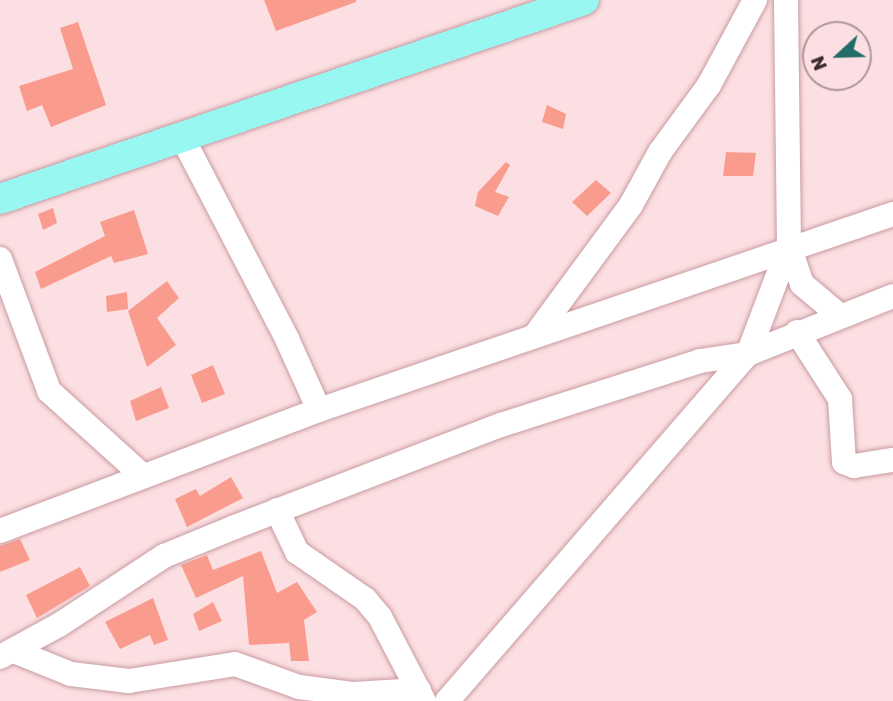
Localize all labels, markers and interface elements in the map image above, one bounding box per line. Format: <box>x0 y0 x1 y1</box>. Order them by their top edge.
north arrow <box>802 21 872 91</box>
text: N <box>806 53 832 74</box>

